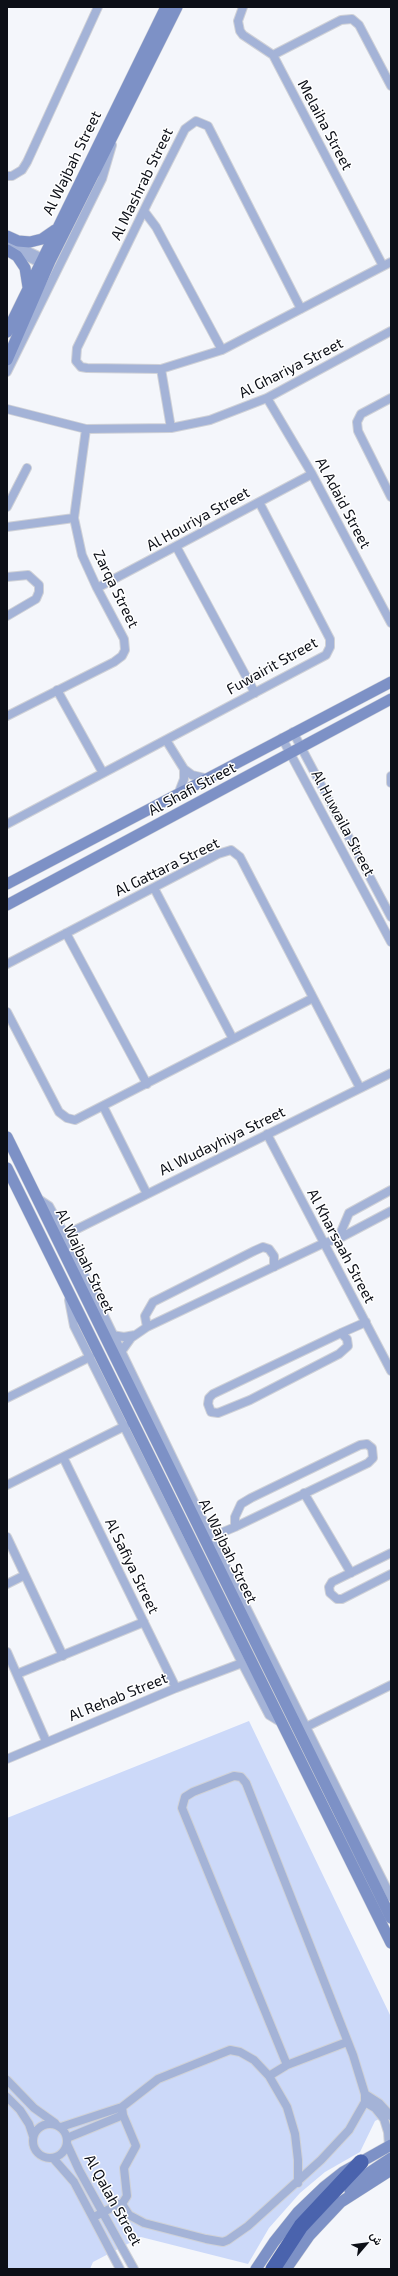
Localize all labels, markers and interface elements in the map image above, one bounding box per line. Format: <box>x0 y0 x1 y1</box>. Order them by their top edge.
street label: Melaiha Street <box>294 77 356 173</box>
street label: Al Wajbah Street <box>39 108 105 218</box>
street label: Al Mashrab Street <box>107 125 177 243</box>
street label: Al Ghariya Street <box>236 334 346 402</box>
street label: Al Adaid Street <box>311 454 375 552</box>
street label: Al Houriya Street <box>143 483 253 555</box>
street label: Zarqa Street <box>89 547 143 631</box>
street label: Fuwairit Street <box>223 634 321 698</box>
street label: Al Shafi Street <box>145 758 239 820</box>
street label: Al Huwaila Street <box>307 767 379 879</box>
street label: Al Gattara Street <box>112 834 222 900</box>
street label: Al Wudayhiya Street <box>156 1103 288 1179</box>
street label: Al Kharsaah Street <box>303 1186 379 1306</box>
street label: Al Wajbah Street <box>52 1206 118 1316</box>
street label: Al Wajbah Street <box>195 1496 261 1606</box>
street label: Al Safiya Street <box>101 1515 163 1617</box>
street label: Al Rehab Street <box>66 1669 170 1725</box>
street label: Al Qalah Street <box>80 2151 146 2249</box>
north arrow <box>346 2224 386 2264</box>
text: ش <box>368 2229 386 2247</box>

